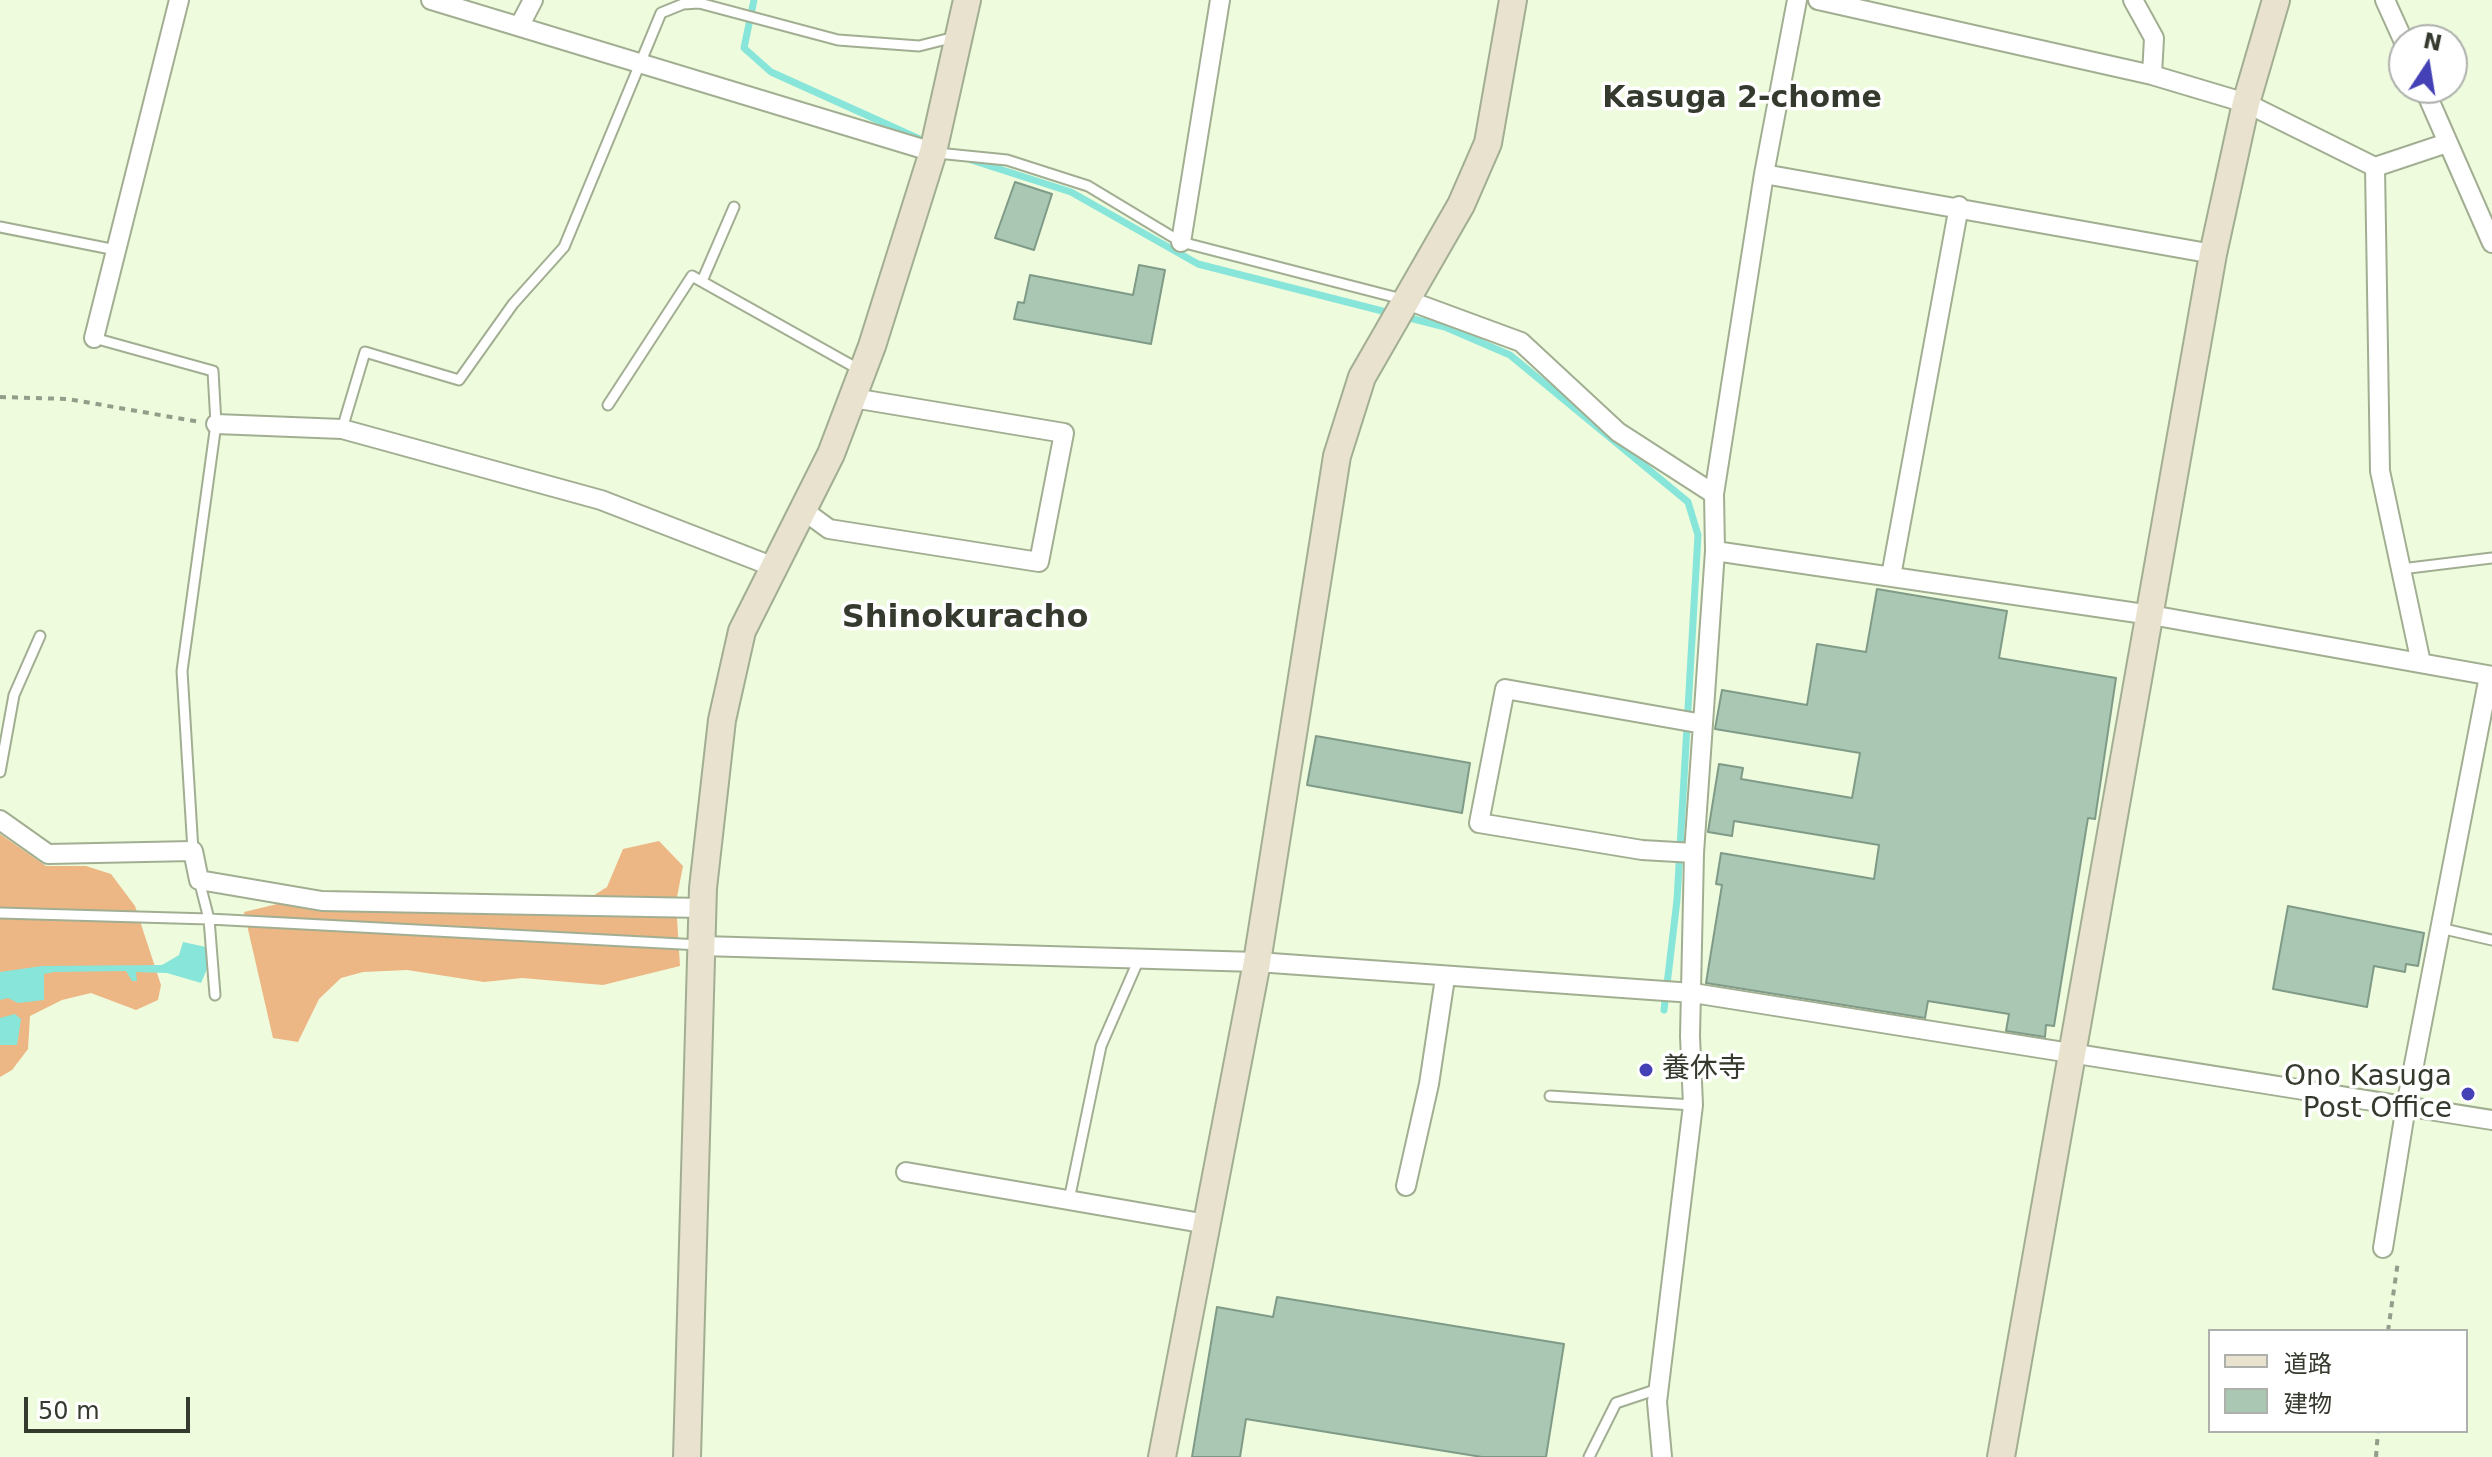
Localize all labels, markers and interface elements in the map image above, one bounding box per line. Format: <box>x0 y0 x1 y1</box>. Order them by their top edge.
north arrow <box>2388 24 2468 104</box>
text: N <box>2421 28 2444 56</box>
district label: Kasuga 2-chome <box>1602 81 1882 117</box>
district label: Shinokuracho <box>842 600 1088 638</box>
place label: 養休寺 <box>1662 1053 1746 1087</box>
marker: 養休寺 <box>1637 1061 1655 1079</box>
place label: Ono Kasuga Post Office <box>2284 1061 2452 1127</box>
marker: Ono Kasuga Post Office <box>2459 1085 2477 1103</box>
legend <box>2208 1329 2468 1433</box>
text: 道路 <box>2284 1350 2332 1378</box>
scale bar <box>28 1381 194 1431</box>
text: 建物 <box>2284 1390 2332 1418</box>
text: 50 m <box>38 1397 100 1425</box>

